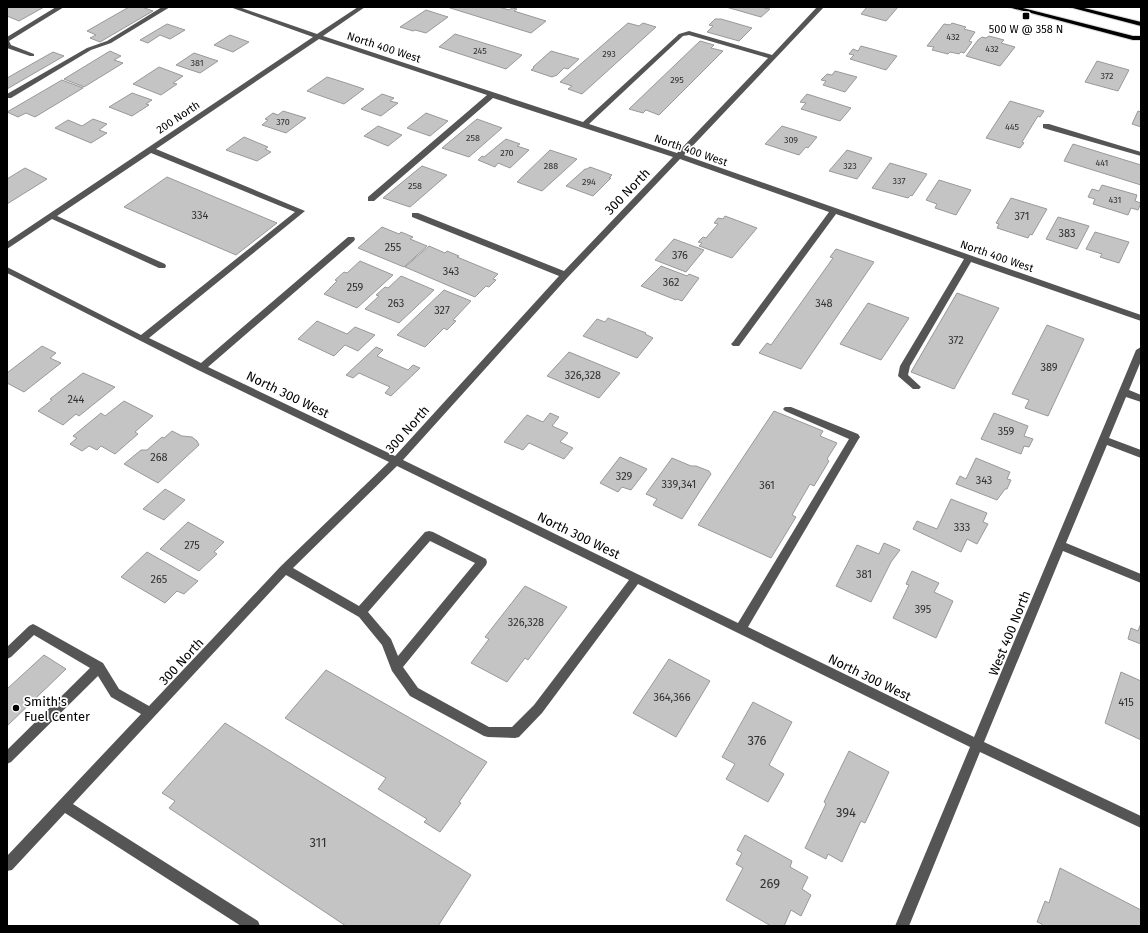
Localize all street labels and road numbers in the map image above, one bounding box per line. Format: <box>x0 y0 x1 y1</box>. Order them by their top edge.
street label: North 400 West <box>345 29 422 66</box>
street label: 200 North <box>154 98 202 137</box>
street label: North 400 West <box>652 132 729 169</box>
street label: 300 North <box>602 165 653 218</box>
street label: North 400 West <box>958 238 1035 275</box>
street label: North 300 West <box>244 368 332 421</box>
street label: 300 North <box>382 403 432 456</box>
street label: North 300 West <box>535 509 623 562</box>
street label: West 400 North <box>986 588 1033 678</box>
street label: 300 North <box>156 635 207 688</box>
street label: North 300 West <box>826 651 914 704</box>

